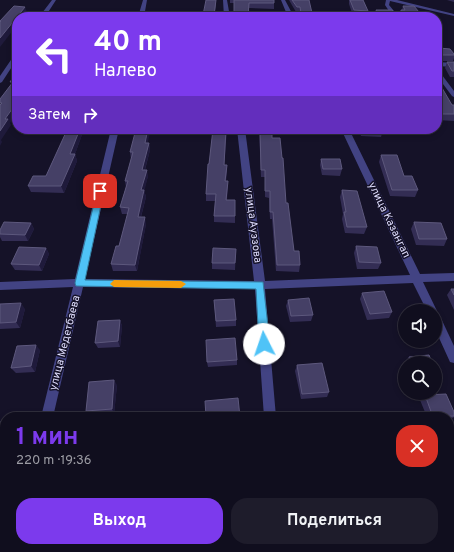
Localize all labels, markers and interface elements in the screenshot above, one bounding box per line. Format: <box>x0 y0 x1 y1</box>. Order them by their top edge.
text: 40 m <box>94 25 162 61</box>
icon: left <box>28 28 80 80</box>
text: Налево <box>94 60 157 83</box>
icon: right <box>79 104 101 126</box>
text: Затем <box>28 106 71 125</box>
pin <box>83 174 117 208</box>
icon: arrive <box>89 180 111 202</box>
street label: улица Казангап <box>365 180 413 260</box>
street label: улица Ауэзова <box>241 186 265 264</box>
street label: улица Медетбаева <box>46 294 84 392</box>
map controls <box>398 304 442 400</box>
button: sound <box>398 304 442 348</box>
position arrow <box>243 323 285 365</box>
button: search <box>398 356 442 400</box>
text: 1 мин <box>16 423 78 453</box>
button: close <box>396 425 438 467</box>
text: 220 m · 19:36 <box>16 453 92 469</box>
button: Выход <box>16 498 223 544</box>
button: Поделиться <box>231 498 438 544</box>

